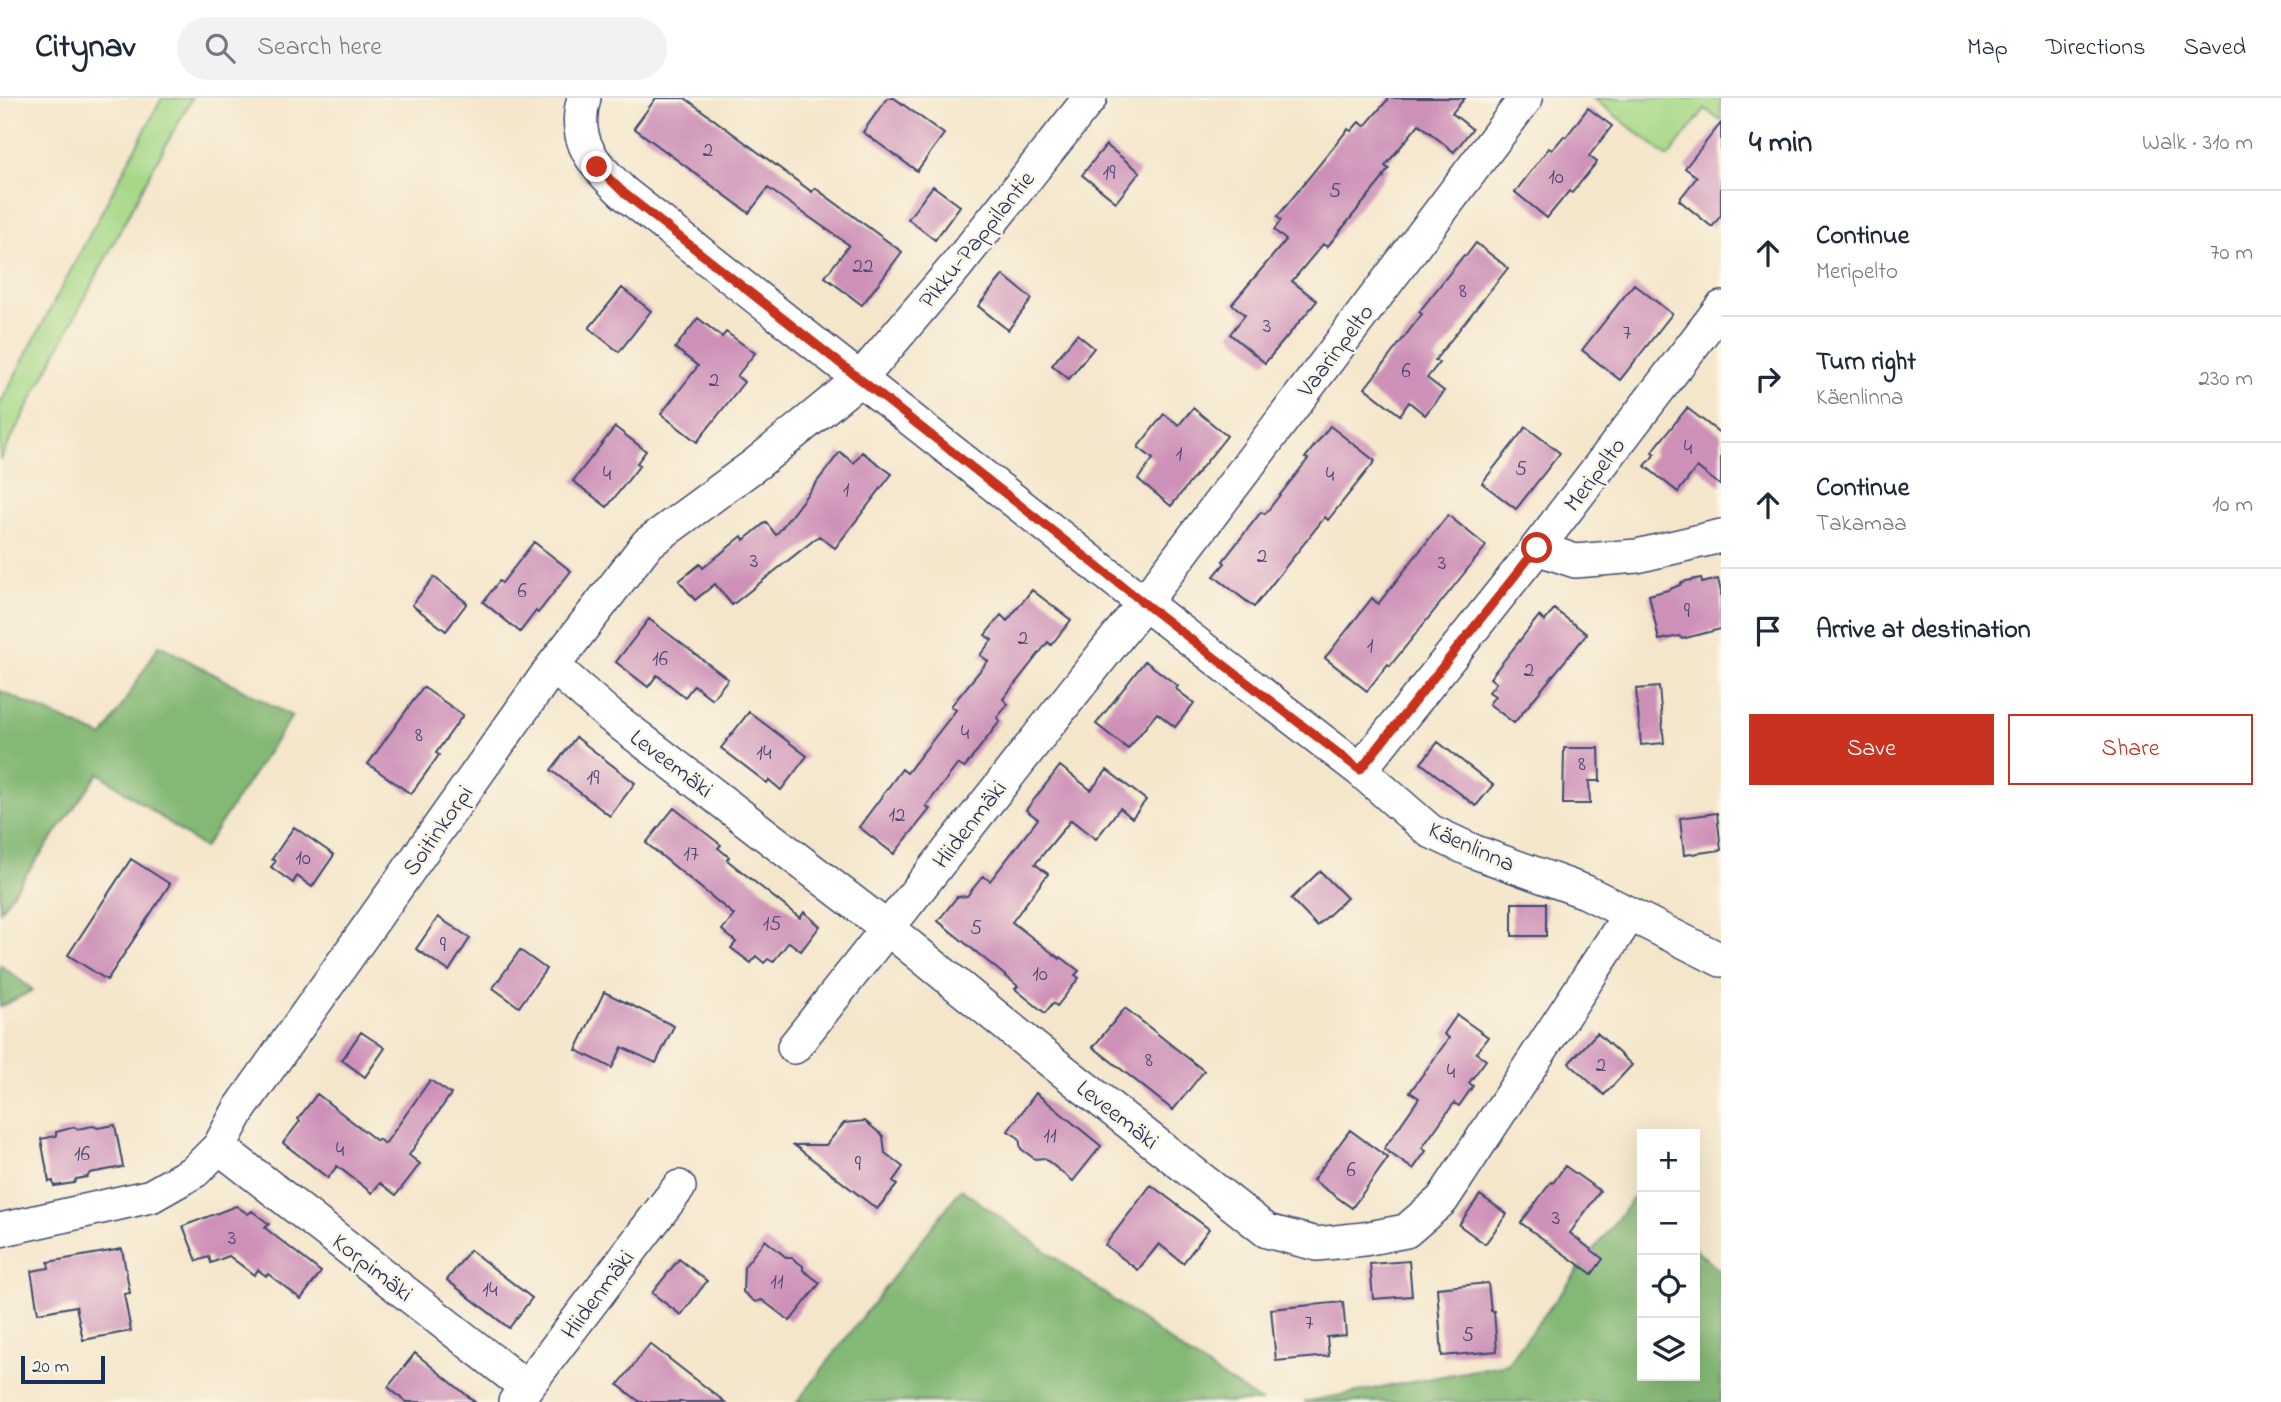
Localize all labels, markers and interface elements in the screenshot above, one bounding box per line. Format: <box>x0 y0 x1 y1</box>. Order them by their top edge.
search box <box>177 17 667 80</box>
text: Citynav <box>35 24 135 72</box>
icon: search <box>201 29 239 67</box>
text: Search here <box>257 29 382 67</box>
text: Map <box>1967 31 2008 66</box>
text: Directions <box>2046 31 2145 66</box>
text: Saved <box>2183 31 2246 66</box>
text: 4 min <box>1749 122 1812 166</box>
text: Walk · 310 m <box>2142 127 2253 160</box>
house number: 2 <box>703 136 713 166</box>
route end <box>581 151 612 182</box>
house number: 19 <box>1103 159 1116 189</box>
house number: 10 <box>1548 163 1564 193</box>
street label: Pikku-Pappilantie <box>911 164 1045 317</box>
house number: 5 <box>1329 177 1341 207</box>
text: Continue <box>1816 218 1909 256</box>
icon: ahead <box>1749 234 1787 272</box>
text: 70 m <box>2210 237 2253 270</box>
house number: 22 <box>853 252 873 282</box>
text: Meripelto <box>1816 256 1898 289</box>
house number: 8 <box>1459 277 1467 307</box>
street label: Vaarinpelto <box>1290 297 1384 406</box>
house number: 3 <box>1263 312 1271 342</box>
house number: 7 <box>1623 319 1632 349</box>
text: Turn right <box>1816 344 1916 382</box>
house number: 6 <box>1401 357 1411 387</box>
icon: right <box>1749 360 1787 398</box>
text: 230 m <box>2199 363 2253 396</box>
house number: 2 <box>709 366 719 396</box>
text: Käenlinna <box>1816 382 1904 415</box>
street label: Meripelto <box>1556 431 1636 520</box>
house number: 4 <box>1684 434 1693 464</box>
house number: 1 <box>1176 440 1183 470</box>
house number: 5 <box>1515 455 1527 485</box>
house number: 4 <box>603 460 612 490</box>
house number: 4 <box>1326 461 1335 491</box>
text: Continue <box>1816 470 1909 508</box>
house number: 1 <box>843 476 850 506</box>
icon: ahead <box>1749 486 1787 524</box>
text: 10 m <box>2212 489 2253 522</box>
text: Takamaa <box>1816 508 1907 541</box>
route start <box>1521 532 1552 563</box>
house number: 2 <box>1257 542 1267 572</box>
house number: 3 <box>750 547 758 577</box>
house number: 3 <box>1438 549 1446 579</box>
house number: 6 <box>517 577 527 607</box>
house number: 9 <box>1684 597 1691 627</box>
icon: arrive <box>1749 612 1787 650</box>
text: Arrive at destination <box>1816 612 2031 650</box>
house number: 2 <box>1018 624 1028 654</box>
house number: 1 <box>1367 632 1374 662</box>
house number: 16 <box>652 645 668 675</box>
house number: 2 <box>1524 656 1534 686</box>
button: Save <box>1749 714 1994 785</box>
button: Share <box>2008 714 2253 785</box>
house number: 4 <box>961 719 970 749</box>
house number: 8 <box>415 721 423 751</box>
street label: Leveemäki <box>621 722 720 808</box>
house number: 14 <box>756 739 772 769</box>
house number: 8 <box>1578 750 1586 780</box>
house number: 19 <box>587 764 600 794</box>
street label: Hiidenmäki <box>925 774 1017 877</box>
street label: Soitinkorpi <box>395 779 483 884</box>
house number: 12 <box>888 801 906 831</box>
street label: Käenlinna <box>1422 814 1520 883</box>
house number: 17 <box>683 840 699 870</box>
house number: 10 <box>295 844 311 874</box>
house number: 15 <box>763 910 781 940</box>
house number: 5 <box>970 914 982 944</box>
house number: 9 <box>440 931 447 961</box>
house number: 10 <box>1032 960 1048 990</box>
house number: 8 <box>1145 1046 1153 1076</box>
house number: 2 <box>1596 1051 1606 1081</box>
house number: 4 <box>1447 1058 1456 1088</box>
street label: Leveemäki <box>1068 1072 1165 1160</box>
house number: 11 <box>1043 1122 1057 1152</box>
map controls <box>1637 1129 1700 1381</box>
button: + <box>1637 1129 1700 1192</box>
house number: 4 <box>336 1136 345 1166</box>
house number: 16 <box>74 1140 90 1170</box>
house number: 9 <box>855 1150 862 1180</box>
house number: 6 <box>1346 1156 1356 1186</box>
button: − <box>1637 1192 1700 1255</box>
house number: 3 <box>1552 1204 1560 1234</box>
house number: 3 <box>228 1224 236 1254</box>
street label: Korpimäki <box>323 1226 419 1312</box>
street label: Hiidenmäki <box>554 1243 644 1348</box>
button: locate <box>1637 1255 1700 1318</box>
house number: 11 <box>770 1268 784 1298</box>
house number: 14 <box>482 1276 498 1306</box>
house number: 7 <box>1305 1309 1314 1339</box>
button: layers <box>1637 1318 1700 1381</box>
house number: 5 <box>1462 1321 1474 1351</box>
scale bar <box>21 1353 105 1385</box>
text: 20 m <box>32 1354 69 1381</box>

